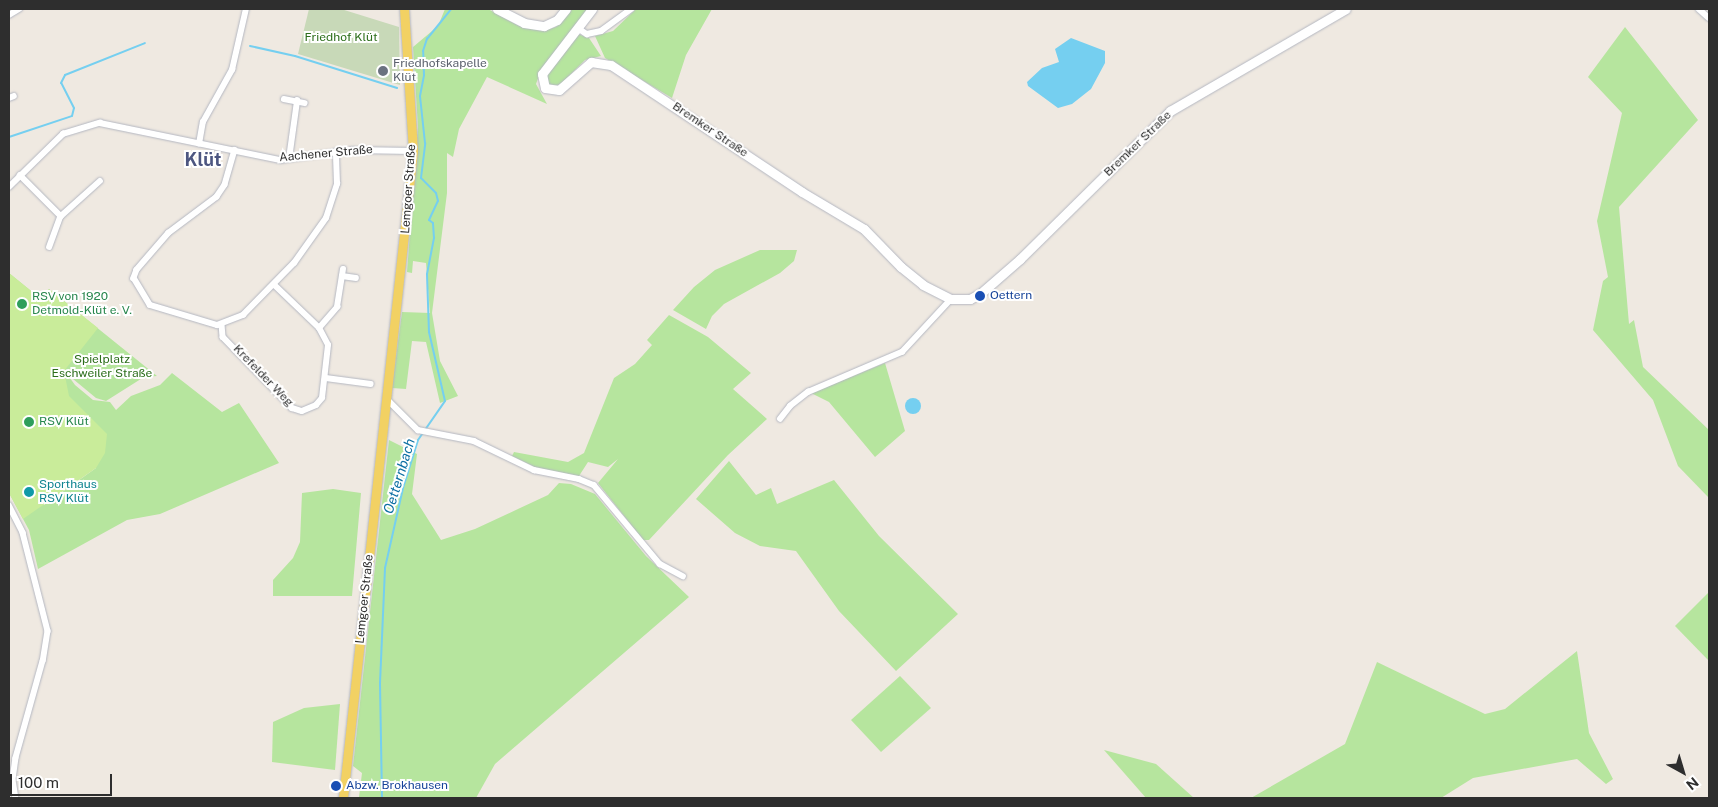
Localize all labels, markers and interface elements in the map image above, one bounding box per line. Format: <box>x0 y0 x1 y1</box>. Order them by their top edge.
park label: Friedhof Klüt <box>304 31 378 45</box>
place label: Friedhofskapelle Klüt <box>393 57 487 85</box>
marker: Friedhofskapelle Klüt <box>377 65 389 77</box>
street label: Bremker Straße <box>669 99 751 161</box>
street label: Bremker Straße <box>1101 108 1175 180</box>
street label: Aachener Straße <box>279 143 373 165</box>
street label: Lemgoer Straße <box>399 144 419 234</box>
district label: Klüt <box>185 149 221 171</box>
place label: Oettern <box>990 289 1032 303</box>
place label: RSV von 1920 Detmold-Klüt e. V. <box>32 290 133 318</box>
marker: Oettern <box>974 290 986 302</box>
marker: RSV von 1920 Detmold-Klüt e. V. <box>16 298 28 310</box>
street label: Krefelder Weg <box>230 342 296 410</box>
park label: Spielplatz Eschweiler Straße <box>52 353 152 381</box>
place label: RSV Klüt <box>39 415 89 429</box>
marker: RSV Klüt <box>23 416 35 428</box>
water label: Oetternbach <box>380 436 418 516</box>
place label: Sporthaus RSV Klüt <box>39 478 97 506</box>
marker: Sporthaus RSV Klüt <box>23 486 35 498</box>
street label: Lemgoer Straße <box>353 554 377 644</box>
north arrow <box>1658 747 1708 797</box>
scale bar <box>12 764 115 796</box>
text: 100 m <box>18 774 59 791</box>
text: N <box>1683 774 1702 793</box>
place label: Abzw. Brokhausen <box>346 779 448 793</box>
marker: Abzw. Brokhausen <box>330 780 342 792</box>

